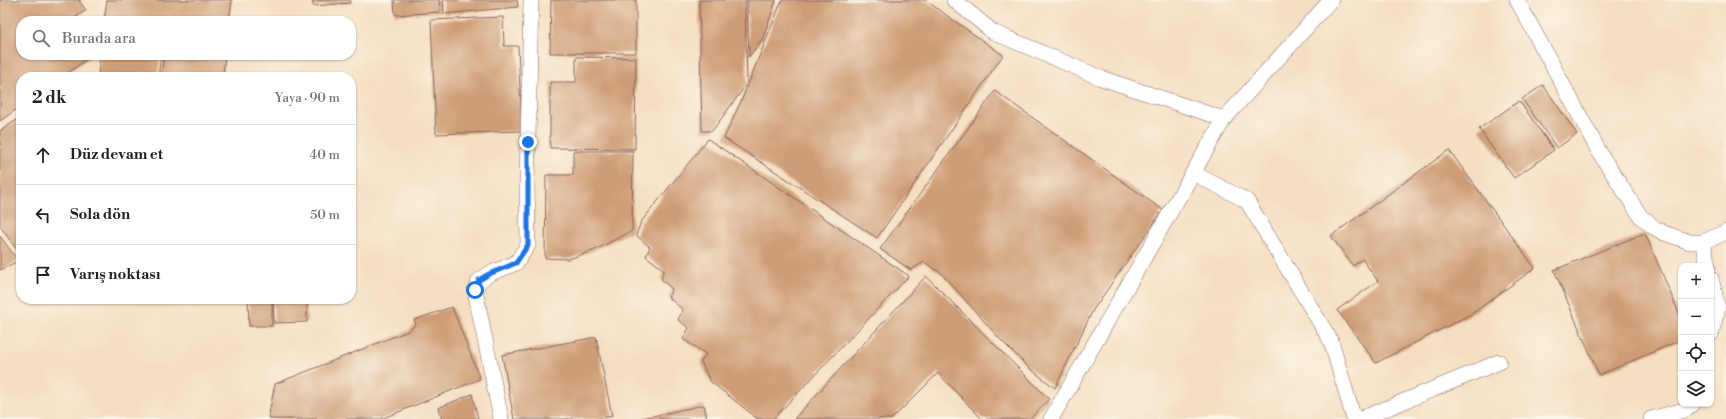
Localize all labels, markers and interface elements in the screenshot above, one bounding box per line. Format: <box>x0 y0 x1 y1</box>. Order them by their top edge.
search box <box>16 16 356 60</box>
icon: search <box>30 27 52 49</box>
text: Burada ara <box>62 29 136 48</box>
text: 2 dk <box>32 87 67 109</box>
text: Yaya · 90 m <box>275 90 340 106</box>
route end <box>519 133 537 151</box>
icon: ahead <box>32 144 54 166</box>
text: Düz devam et <box>70 145 163 164</box>
text: 40 m <box>310 147 340 163</box>
icon: left <box>32 204 54 226</box>
text: Sola dön <box>70 205 130 224</box>
text: 50 m <box>310 207 340 223</box>
map controls <box>1678 263 1714 407</box>
button: + <box>1678 263 1714 299</box>
icon: arrive <box>32 264 54 286</box>
text: Varış noktası <box>70 265 161 284</box>
route start <box>466 281 484 299</box>
button: − <box>1678 299 1714 335</box>
button: locate <box>1678 335 1714 371</box>
button: layers <box>1678 371 1714 407</box>

